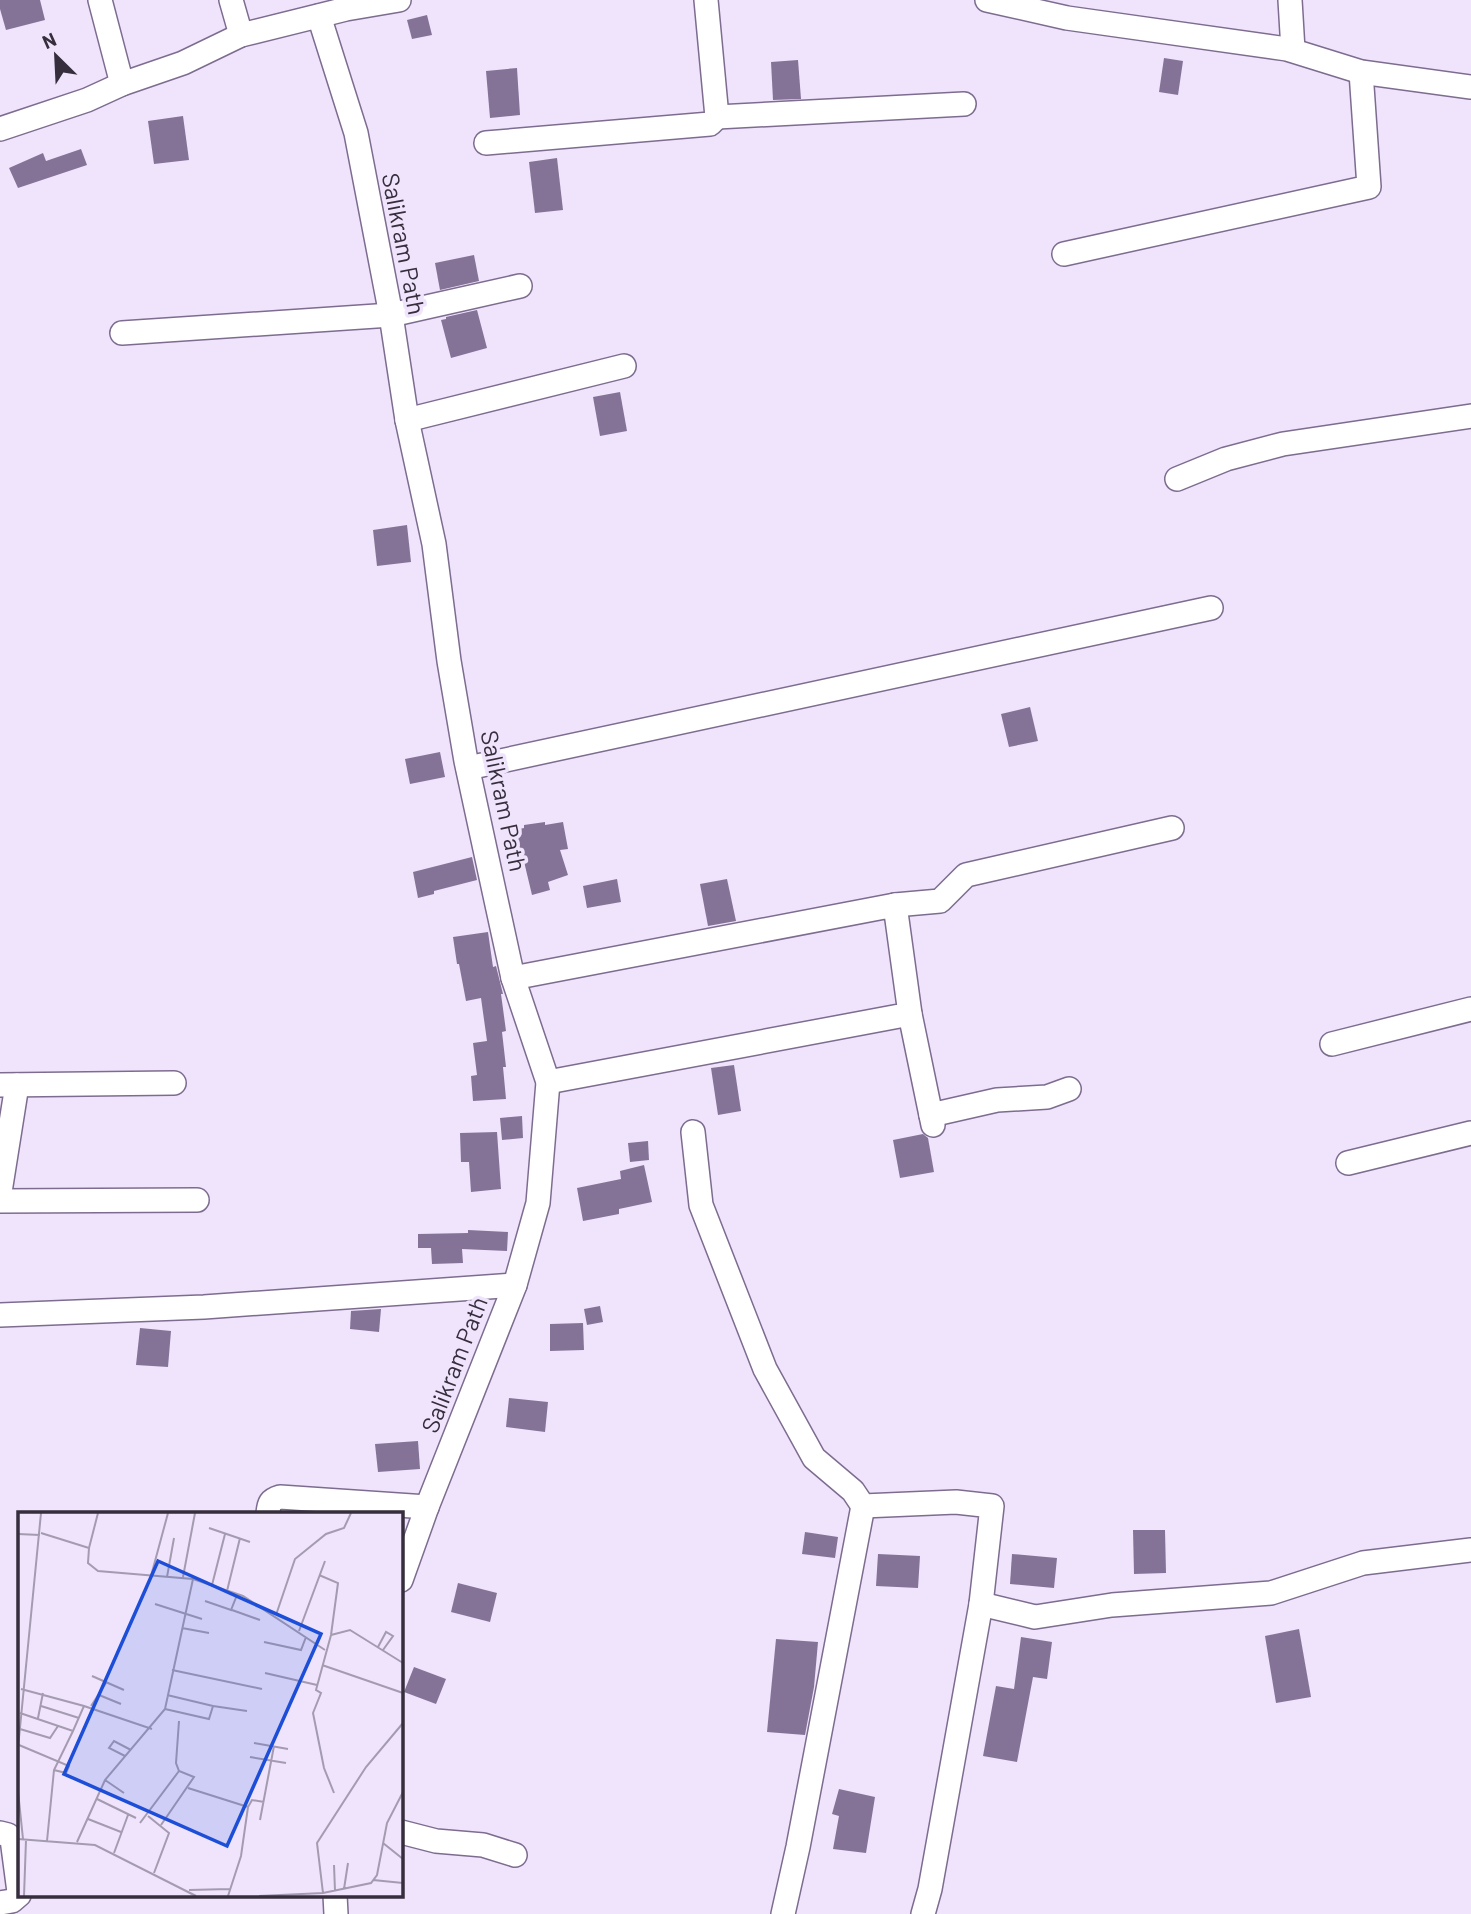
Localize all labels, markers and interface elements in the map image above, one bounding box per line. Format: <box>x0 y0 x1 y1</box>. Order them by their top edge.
north arrow <box>21 21 91 91</box>
text: N <box>38 27 59 53</box>
street label: Salikram Path <box>377 171 432 317</box>
street label: Salikram Path <box>475 727 534 874</box>
street label: Salikram Path <box>414 1292 493 1437</box>
inset map <box>18 1512 402 1896</box>

